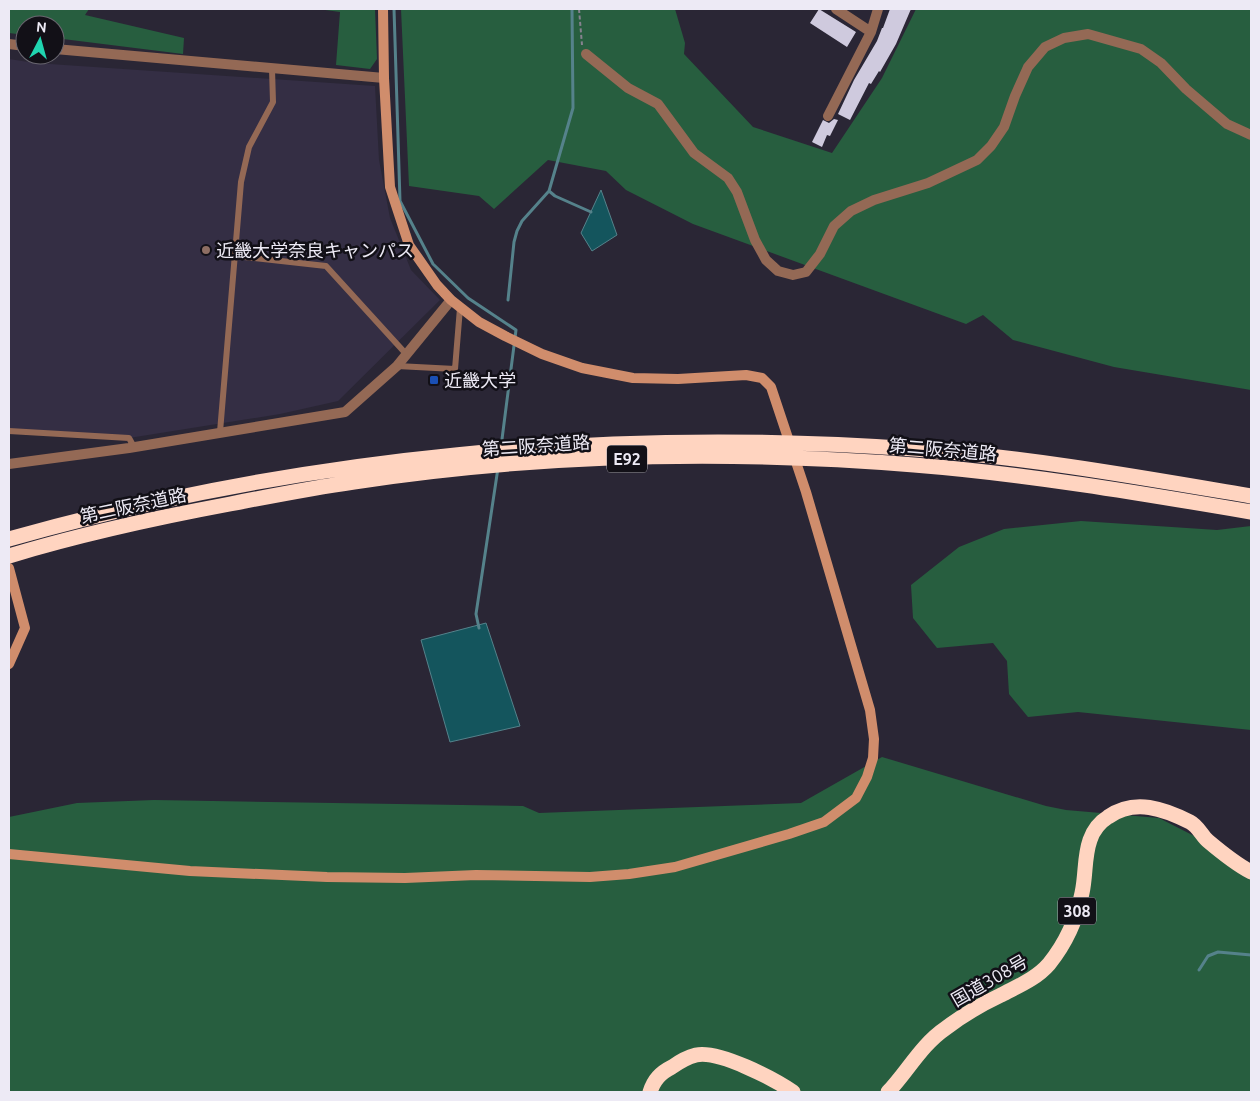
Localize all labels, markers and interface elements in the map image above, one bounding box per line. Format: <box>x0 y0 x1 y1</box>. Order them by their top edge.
north arrow <box>15 15 65 65</box>
text: N <box>35 19 47 36</box>
place label: 近畿大学奈良キャンパス <box>216 240 414 260</box>
marker: 近畿大学奈良キャンパス <box>200 244 212 256</box>
place label: 近畿大学 <box>444 370 516 390</box>
marker: 近畿大学 <box>428 374 440 386</box>
street label: 第二阪奈道路 <box>481 431 591 459</box>
street label: 第二阪奈道路 <box>888 434 998 464</box>
road number: E92 <box>607 446 647 472</box>
street label: 第二阪奈道路 <box>78 484 188 526</box>
road number: 308 <box>1058 898 1096 924</box>
street label: 国道308号 <box>947 950 1031 1010</box>

